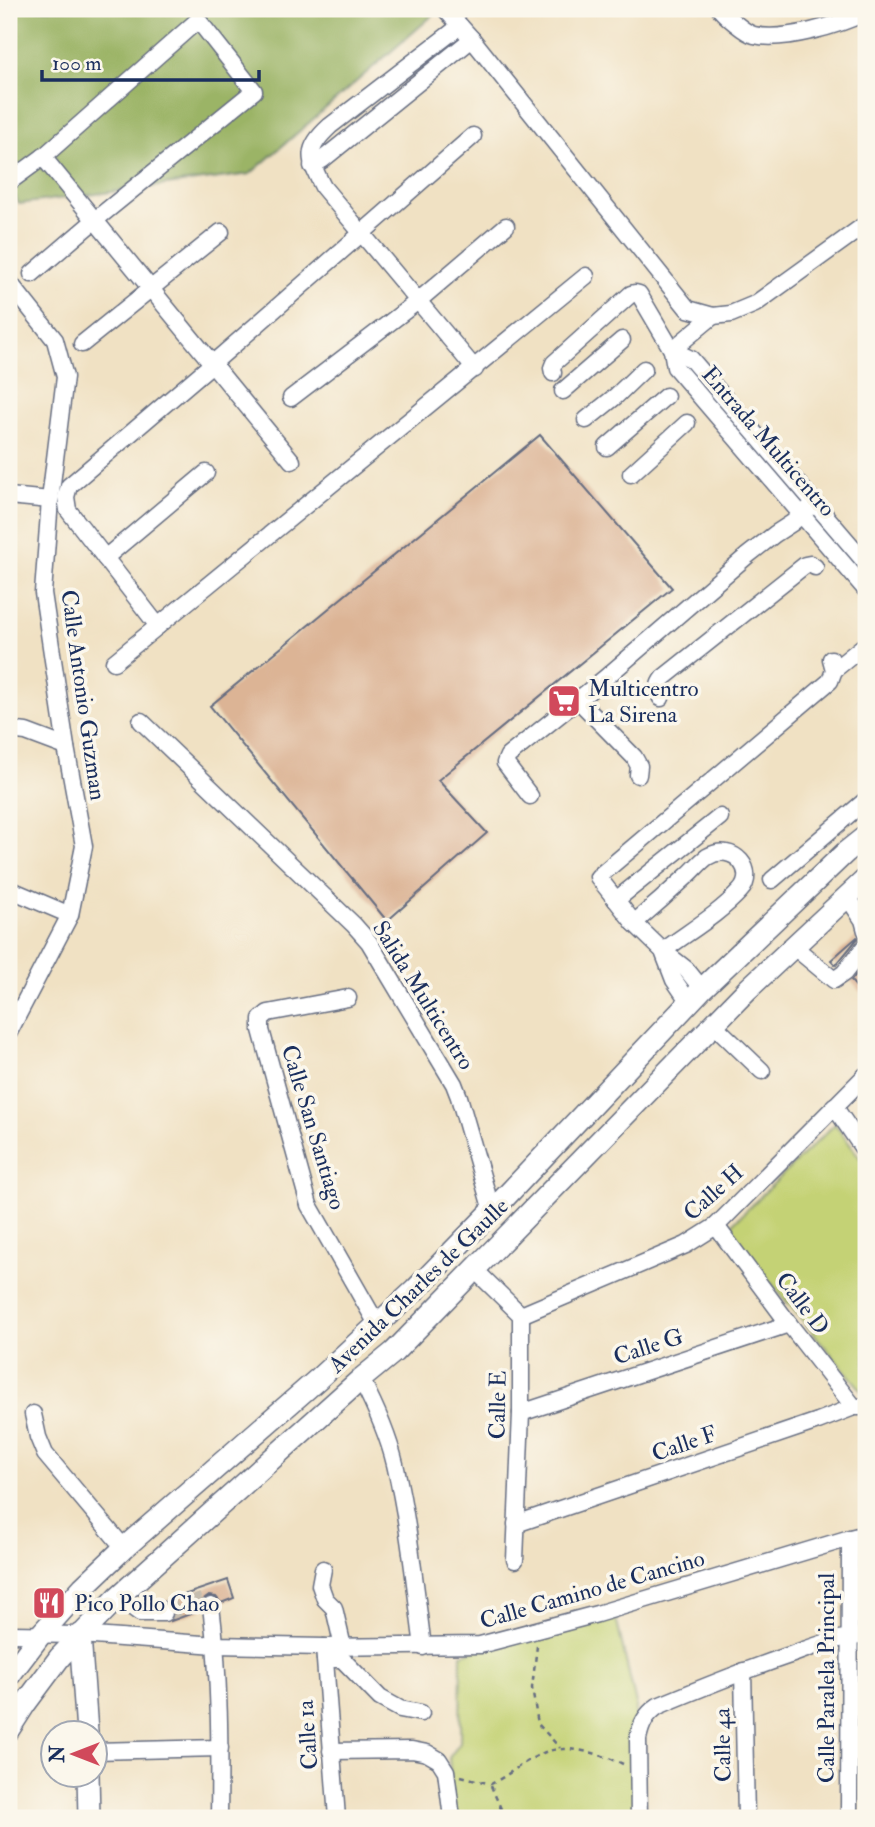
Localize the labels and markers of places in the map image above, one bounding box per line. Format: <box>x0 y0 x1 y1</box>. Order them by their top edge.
place label: Multicentro La Sirena <box>588 674 699 729</box>
supermarket icon: Multicentro La Sirena <box>545 682 583 720</box>
restaurant icon: Pico Pollo Chao <box>30 1584 68 1622</box>
place label: Pico Pollo Chao <box>74 1589 219 1618</box>

